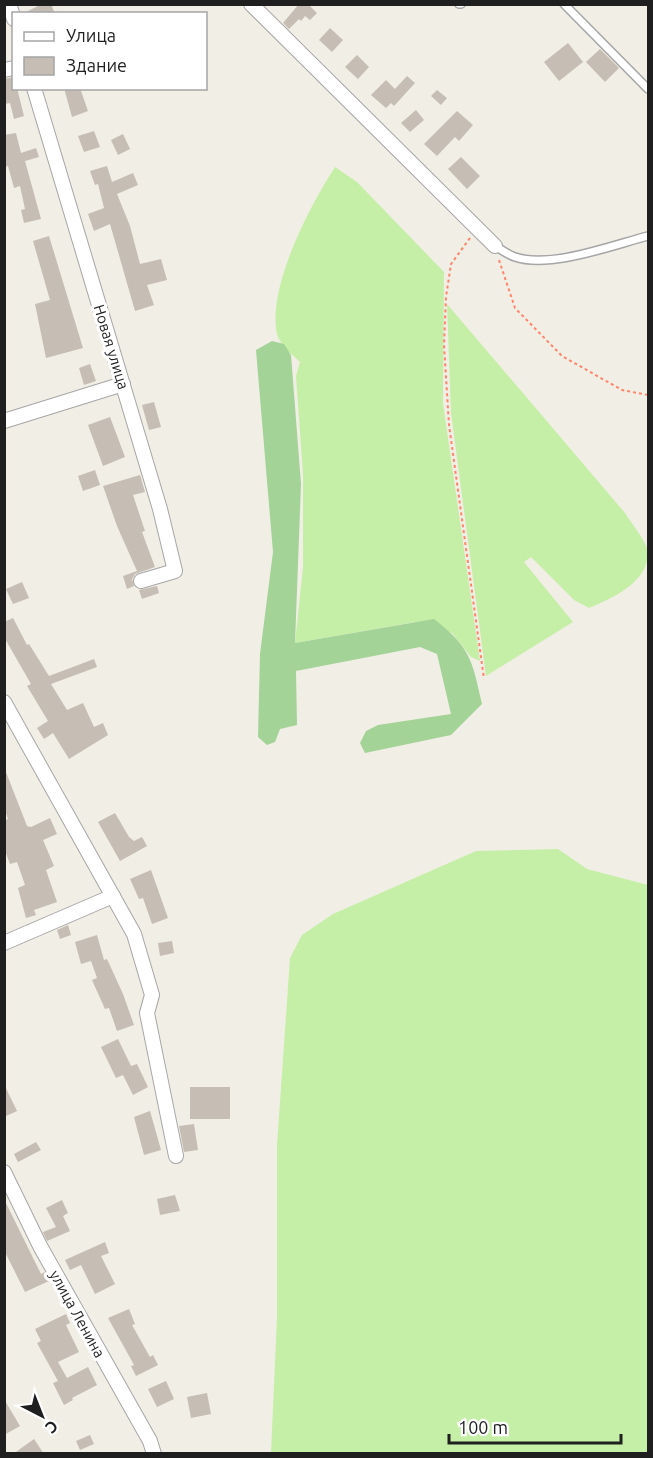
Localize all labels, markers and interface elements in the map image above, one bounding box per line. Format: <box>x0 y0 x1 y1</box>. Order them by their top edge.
legend <box>12 12 207 90</box>
text: Улица <box>66 25 116 45</box>
text: Здание <box>66 55 127 75</box>
street label: Новая улица <box>91 302 132 391</box>
street label: улица Ленина <box>46 1267 108 1360</box>
north arrow <box>12 1386 72 1446</box>
scale bar <box>449 1407 622 1445</box>
text: С <box>42 1417 62 1437</box>
text: 100 m <box>458 1417 508 1437</box>

